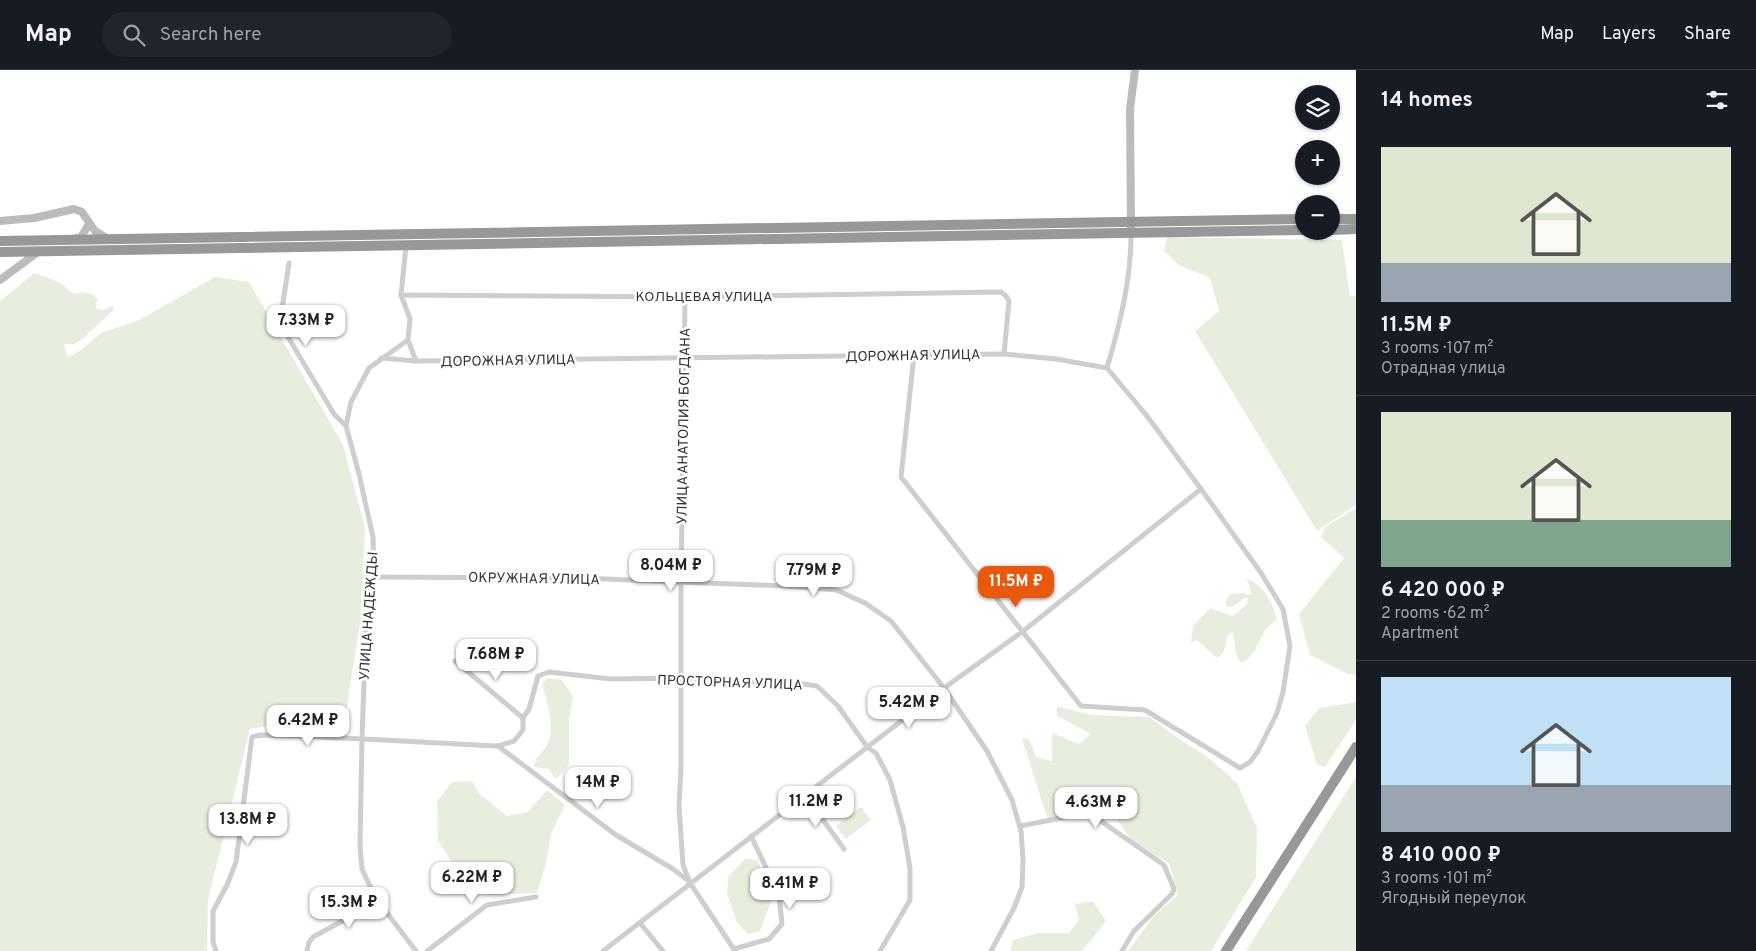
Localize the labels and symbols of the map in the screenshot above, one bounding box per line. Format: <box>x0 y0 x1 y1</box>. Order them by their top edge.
street label: КОЛЬЦЕВАЯ УЛИЦА <box>635 289 773 306</box>
pin: 7.33M ₽ <box>260 304 352 347</box>
street label: УЛИЦА АНАТОЛИЯ БОГДАНА <box>674 327 695 525</box>
street label: ДОРОЖНАЯ УЛИЦА <box>845 347 981 366</box>
street label: ДОРОЖНАЯ УЛИЦА <box>440 352 576 371</box>
pin: 8.04M ₽ <box>625 550 717 592</box>
street label: УЛИЦА НАДЕЖДЫ <box>357 551 382 681</box>
pin: 7.79M ₽ <box>768 554 860 597</box>
pin: 11.5M ₽ <box>970 566 1062 608</box>
street label: ОКРУЖНАЯ УЛИЦА <box>468 570 600 589</box>
pin: 7.68M ₽ <box>450 638 542 681</box>
street label: ПРОСТОРНАЯ УЛИЦА <box>657 672 803 695</box>
pin: 5.42M ₽ <box>863 686 955 729</box>
pin: 6.42M ₽ <box>262 704 354 747</box>
pin: 14M ₽ <box>563 766 633 809</box>
pin: 11.2M ₽ <box>770 786 862 828</box>
pin: 4.63M ₽ <box>1050 786 1142 829</box>
pin: 13.8M ₽ <box>202 804 294 846</box>
pin: 6.22M ₽ <box>426 862 518 904</box>
pin: 8.41M ₽ <box>744 868 836 910</box>
pin: 15.3M ₽ <box>303 886 395 929</box>

